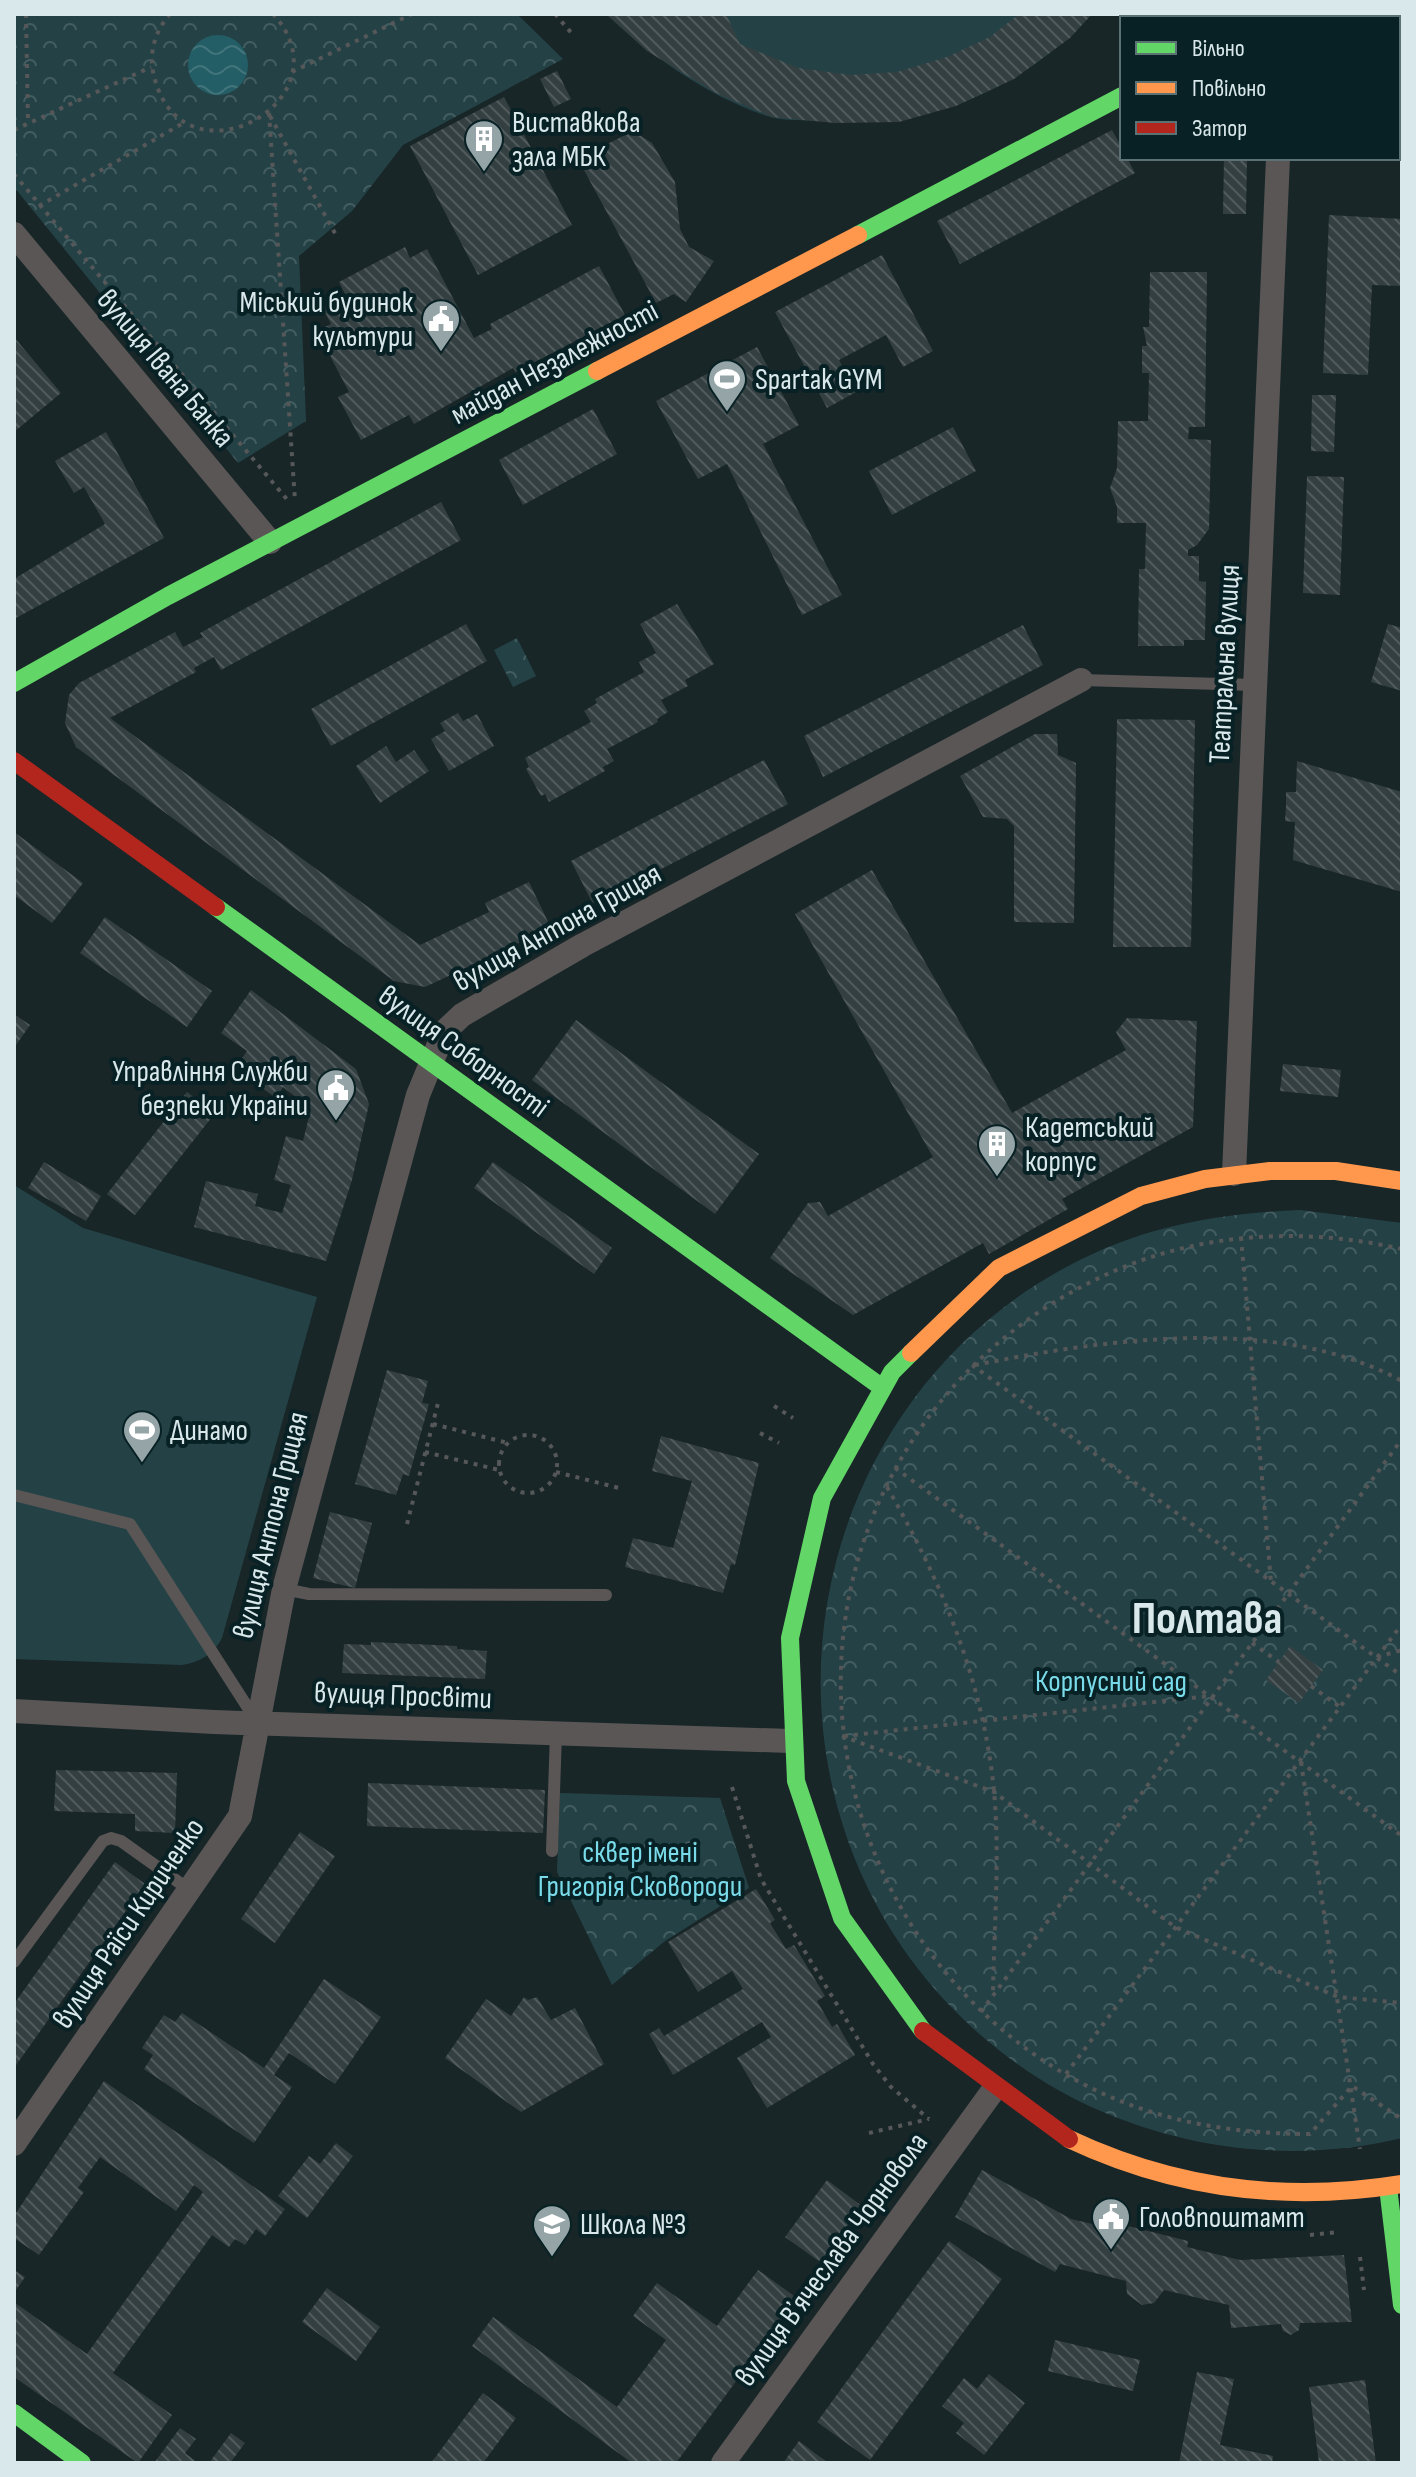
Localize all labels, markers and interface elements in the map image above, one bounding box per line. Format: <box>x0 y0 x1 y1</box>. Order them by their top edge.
legend <box>1120 16 1400 160</box>
text: Вільно <box>1192 34 1245 63</box>
text: Повільно <box>1192 74 1266 103</box>
place label: Виставкова зала МБК <box>512 105 640 175</box>
text: Затор <box>1192 114 1247 143</box>
building icon: Виставкова зала МБК <box>463 118 505 173</box>
street label: вулиця Івана Банка <box>89 282 242 455</box>
place label: Міський будинок культури <box>240 285 414 355</box>
street label: майдан Незалежності <box>444 293 664 433</box>
public building icon: Міський будинок культури <box>420 298 462 353</box>
sports icon: Spartak GYM <box>706 358 748 413</box>
place label: Spartak GYM <box>755 362 883 398</box>
street label: Театральна вулиця <box>1202 564 1248 764</box>
street label: вулиця Антона Грицая <box>447 856 668 1000</box>
street label: вулиця Соборності <box>371 978 556 1126</box>
place label: Управління Служби безпеки України <box>112 1054 308 1124</box>
public building icon: Управління Служби безпеки України <box>315 1067 357 1122</box>
place label: Кадетський корпус <box>1025 1110 1154 1180</box>
building icon: Кадетський корпус <box>976 1123 1018 1178</box>
street label: вулиця Антона Грицая <box>225 1408 317 1642</box>
sports icon: Динамо <box>121 1409 163 1464</box>
place label: Динамо <box>170 1413 248 1449</box>
district label: Полтава <box>1132 1592 1282 1647</box>
park label: Корпусний сад <box>1035 1664 1187 1700</box>
street label: вулиця Просвіти <box>313 1675 493 1717</box>
street label: вулиця Раїси Кириченко <box>45 1812 212 2036</box>
park label: сквер імені Григорія Сковороди <box>538 1835 742 1905</box>
street label: вулиця Вʼячеслава Чорновола <box>728 2126 936 2393</box>
public building icon: Головпоштамт <box>1090 2196 1132 2251</box>
place label: Головпоштамт <box>1139 2200 1305 2236</box>
school or university icon: Школа №3 <box>531 2203 573 2258</box>
place label: Школа №3 <box>580 2207 686 2243</box>

